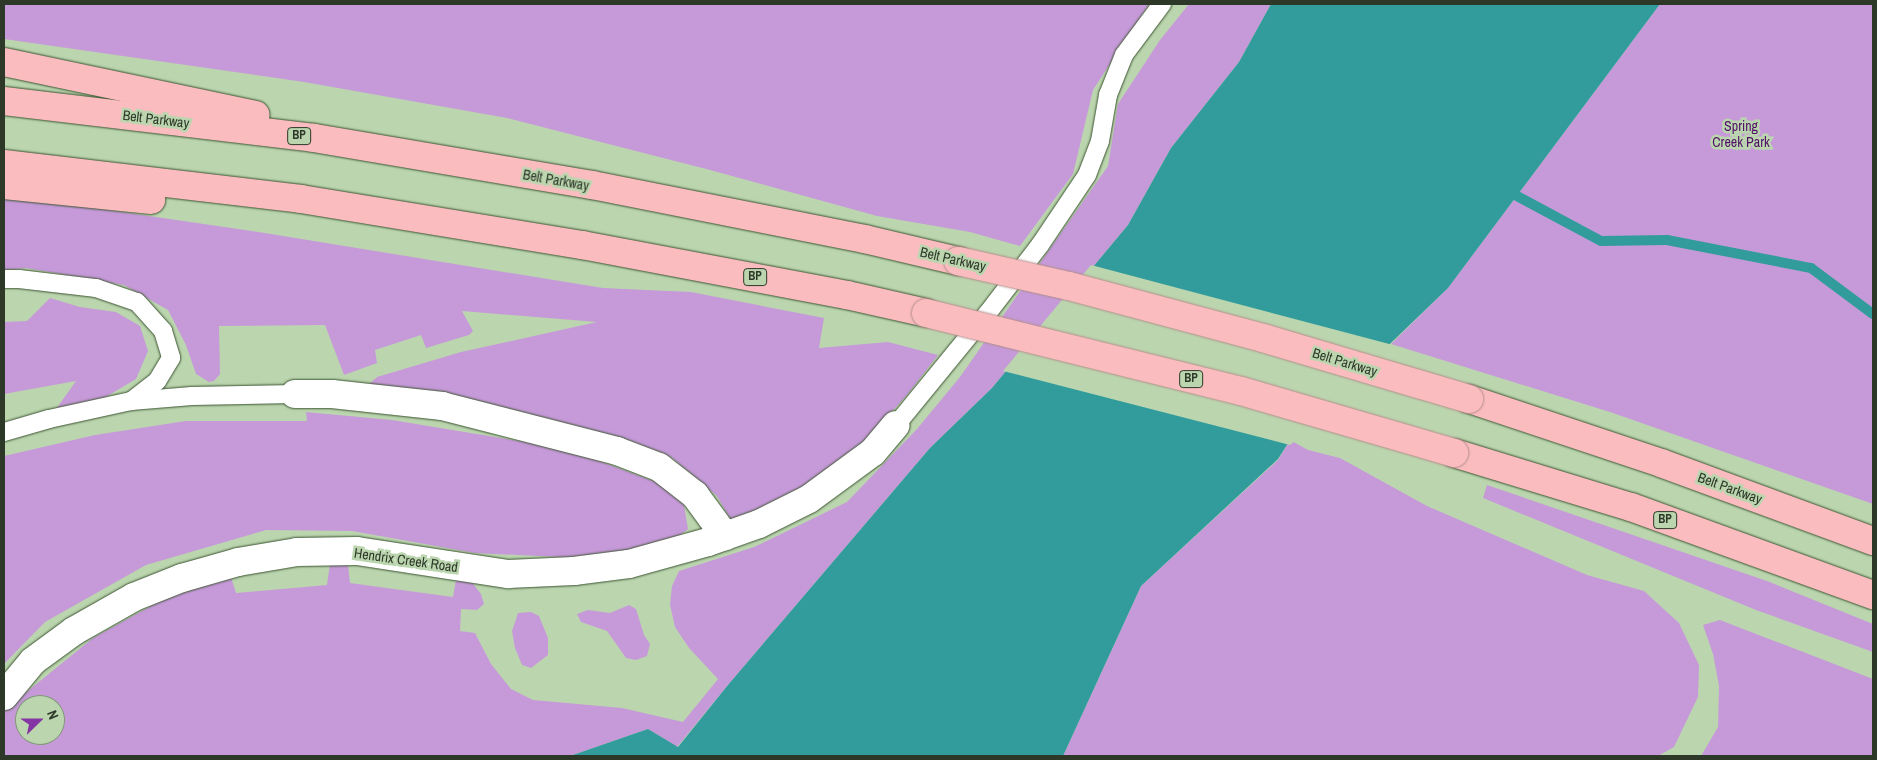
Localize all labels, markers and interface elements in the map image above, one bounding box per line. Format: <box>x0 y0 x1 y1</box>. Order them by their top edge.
street label: Belt Parkway <box>122 107 190 131</box>
park label: Spring Creek Park <box>1712 118 1770 150</box>
road number: BP <box>286 126 312 146</box>
street label: Belt Parkway <box>522 166 590 194</box>
street label: Belt Parkway <box>918 243 988 275</box>
road number: BP <box>742 268 768 286</box>
street label: Belt Parkway <box>1311 344 1379 380</box>
road number: BP <box>1178 369 1204 388</box>
street label: Belt Parkway <box>1696 469 1764 507</box>
road number: BP <box>1652 510 1678 530</box>
street label: Hendrix Creek Road <box>353 544 459 576</box>
north arrow <box>15 695 65 745</box>
text: N <box>43 708 63 722</box>

